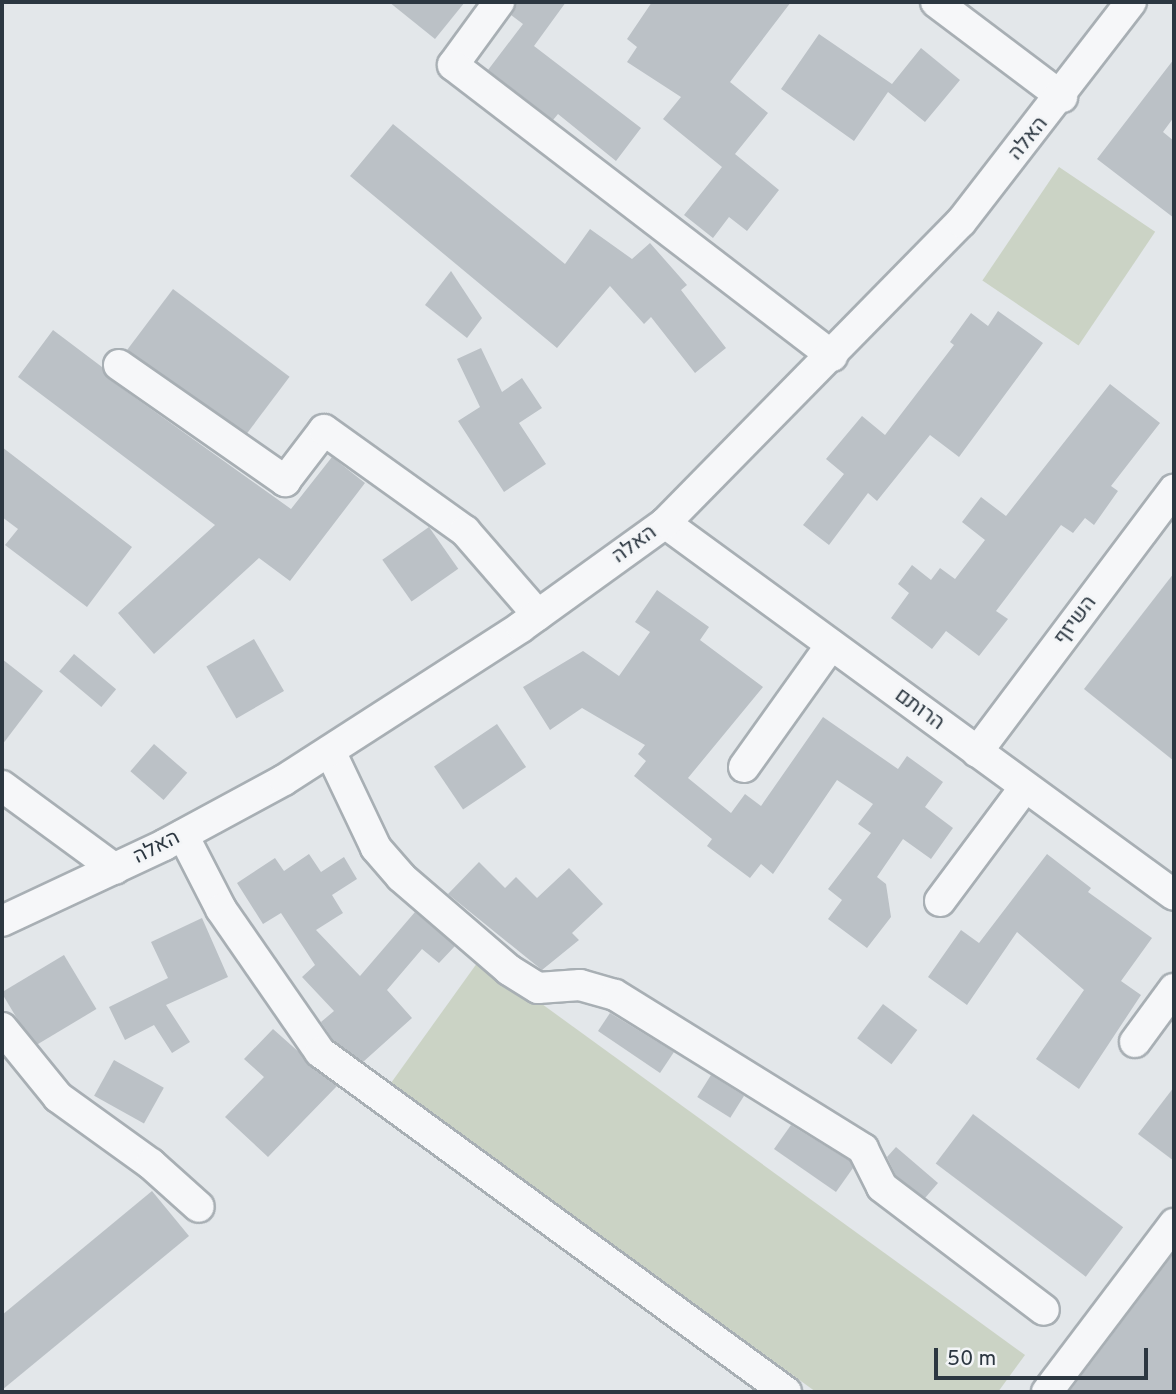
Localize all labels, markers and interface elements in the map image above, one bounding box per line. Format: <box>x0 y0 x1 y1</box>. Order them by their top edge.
street label: האלה <box>1004 112 1054 166</box>
street label: האלה <box>608 520 662 570</box>
street label: השיזף <box>1049 591 1103 651</box>
street label: הרותם <box>889 684 949 736</box>
street label: האלה <box>129 826 185 870</box>
scale bar <box>938 1334 1152 1378</box>
text: 50 m <box>947 1346 996 1373</box>

